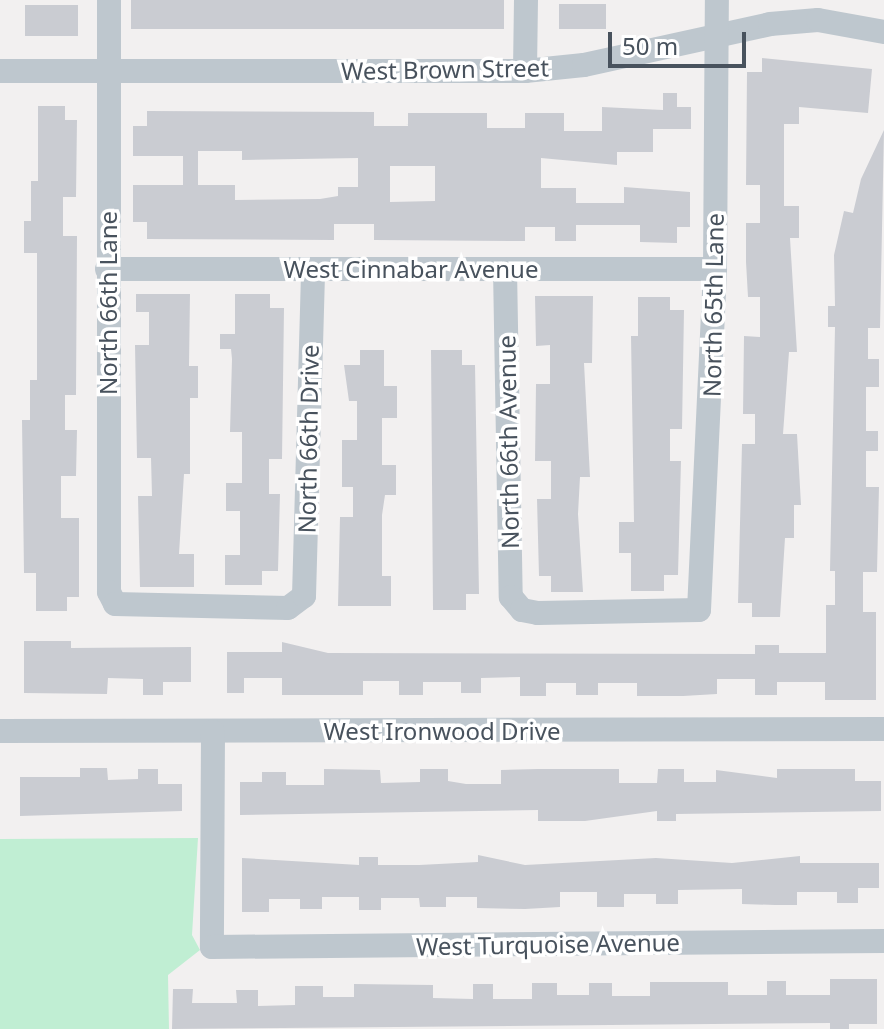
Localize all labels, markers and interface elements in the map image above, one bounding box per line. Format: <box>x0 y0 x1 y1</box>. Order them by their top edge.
scale bar <box>612 16 750 66</box>
text: 50 m <box>622 29 678 62</box>
street label: West Brown Street <box>341 53 549 85</box>
street label: North 66th Lane <box>94 211 122 395</box>
street label: North 65th Lane <box>697 213 729 397</box>
street label: West Cinnabar Avenue <box>284 255 538 283</box>
street label: North 66th Avenue <box>492 335 524 549</box>
street label: North 66th Drive <box>292 344 324 534</box>
street label: West Ironwood Drive <box>324 717 560 745</box>
street label: West Turquoise Avenue <box>416 927 680 961</box>

